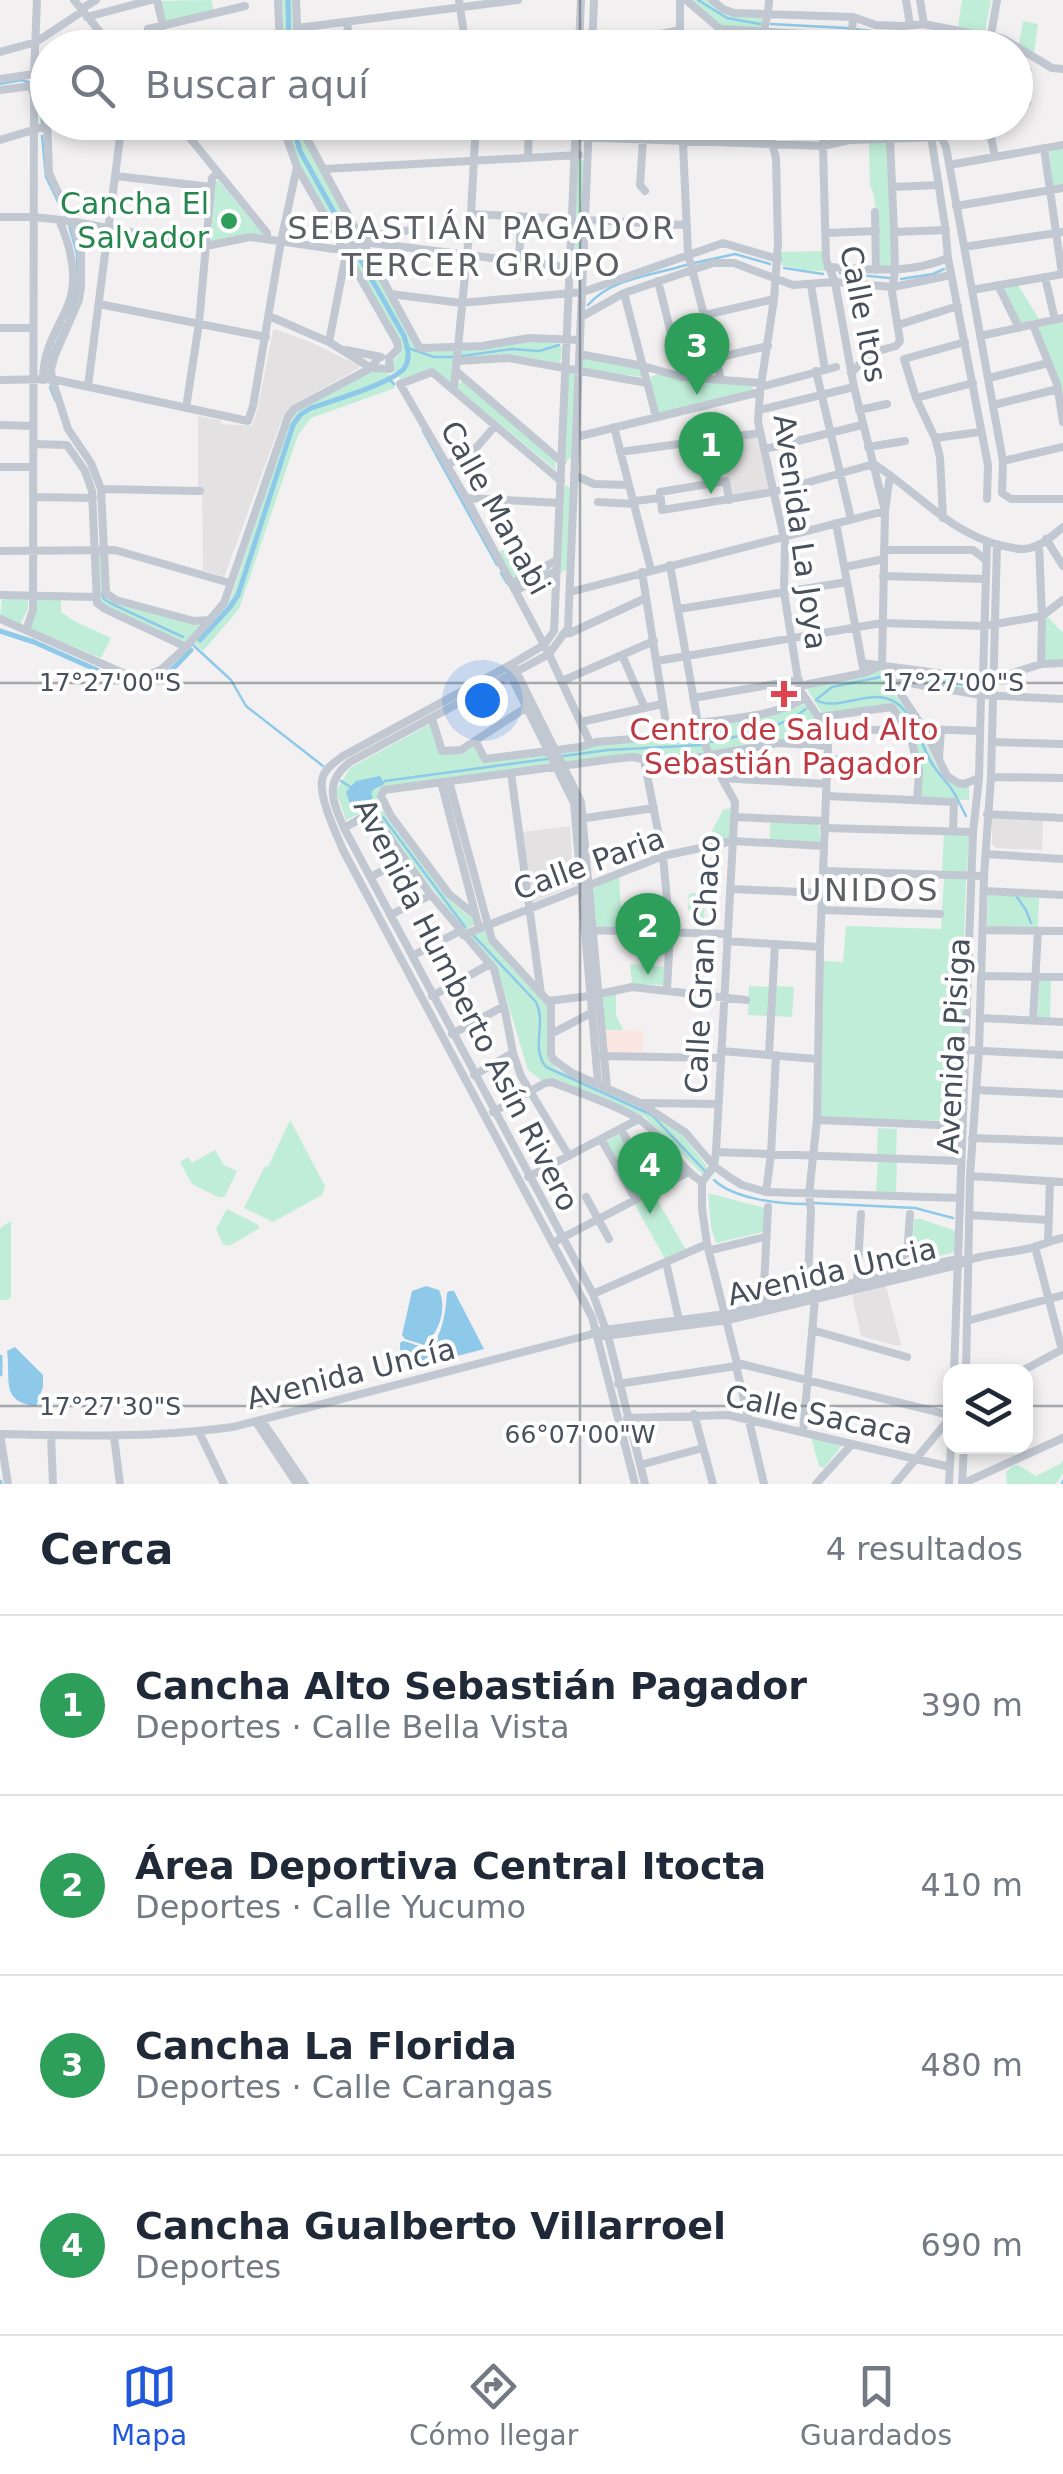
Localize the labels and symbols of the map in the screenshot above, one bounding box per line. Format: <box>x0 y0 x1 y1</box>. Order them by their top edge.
place label: Cancha El Salvador <box>60 186 210 255</box>
district label: SEBASTIÁN PAGADOR TERCER GRUPO <box>287 209 677 284</box>
marker: Cancha El Salvador <box>218 210 240 232</box>
street label: Calle Itos <box>833 243 894 385</box>
pin: 3 <box>664 312 730 395</box>
pin: 1 <box>678 412 744 494</box>
street label: Avenida La Joya <box>767 412 834 652</box>
street label: Calle Manabi <box>433 415 558 601</box>
text: 17°27'00"S <box>39 668 181 697</box>
text: 17°27'00"S <box>882 668 1024 697</box>
your location <box>457 675 508 726</box>
marker: Centro de Salud Alto Sebastián Pagador <box>771 681 797 707</box>
place label: Centro de Salud Alto Sebastián Pagador <box>629 712 939 781</box>
street label: Avenida Humberto Asín Rivero <box>347 793 586 1217</box>
street label: Calle Paria <box>509 820 669 907</box>
street label: Calle Gran Chaco <box>678 833 727 1095</box>
district label: UNIDOS <box>798 871 940 909</box>
pin: 2 <box>616 892 680 975</box>
street label: Avenida Pisiga <box>930 937 977 1155</box>
pin: 4 <box>618 1132 682 1214</box>
street label: Avenida Uncia <box>724 1230 940 1313</box>
street label: Avenida Uncía <box>243 1331 459 1416</box>
street label: Calle Sacaca <box>722 1378 916 1452</box>
text: 17°27'30"S <box>39 1392 181 1421</box>
text: 66°07'00"W <box>504 1420 656 1449</box>

